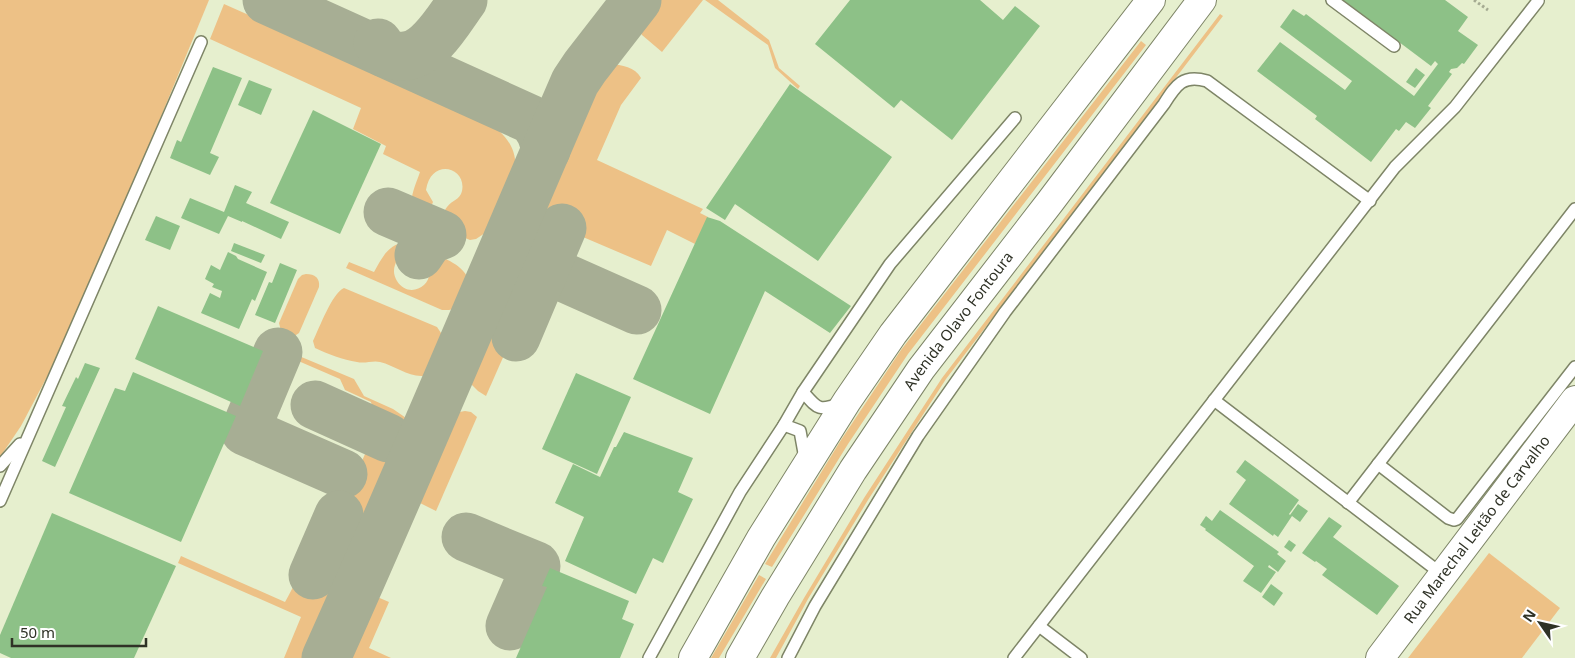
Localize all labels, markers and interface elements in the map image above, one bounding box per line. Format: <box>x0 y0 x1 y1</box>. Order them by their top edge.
street label: Avenida Olavo Fontoura <box>899 247 1017 394</box>
street label: Rua Marechal Leitão de Carvalho <box>1399 431 1554 627</box>
north arrow <box>1515 598 1565 648</box>
text: N <box>1518 605 1540 625</box>
scale bar <box>12 616 146 648</box>
text: 50 m <box>20 622 55 642</box>

